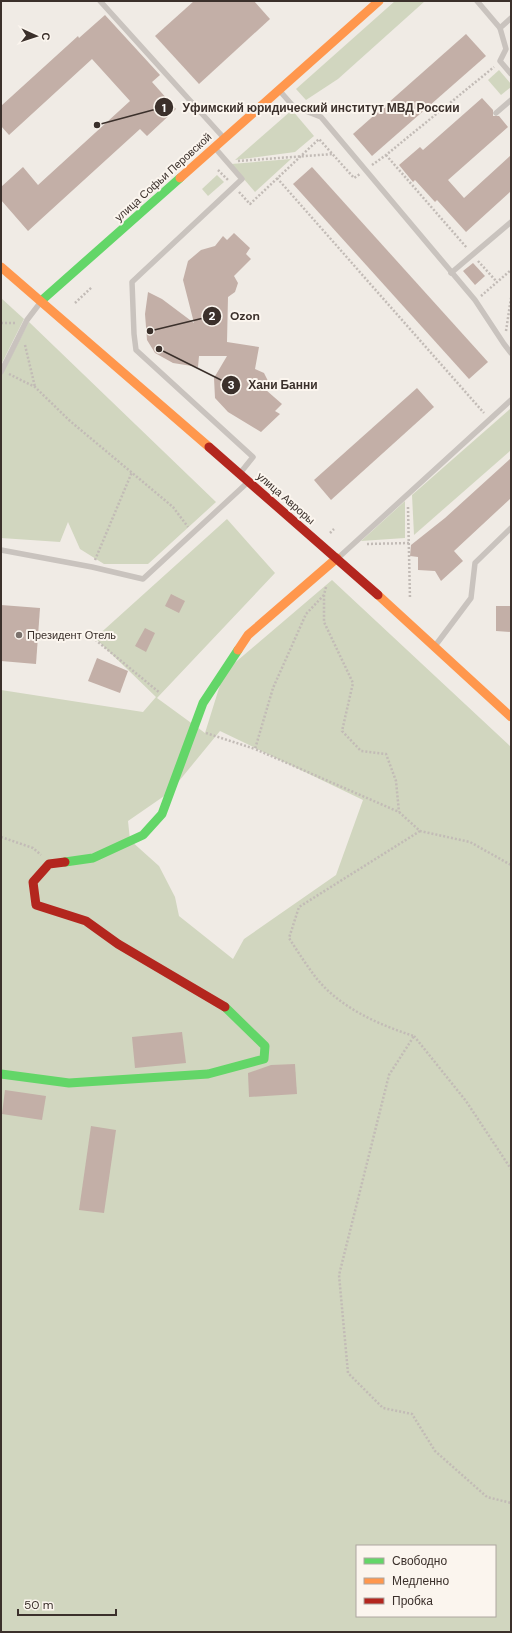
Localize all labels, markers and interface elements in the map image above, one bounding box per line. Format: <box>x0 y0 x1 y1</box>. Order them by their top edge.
north arrow <box>16 16 56 56</box>
text: С <box>39 32 53 41</box>
callout: Уфимский юридический институт МВД России <box>154 95 468 119</box>
text: 1 <box>162 100 166 116</box>
text: Уфимский юридический институт МВД России <box>182 100 460 116</box>
street label: улица Софьи Перовской <box>112 130 214 224</box>
callout: Ozon <box>202 304 268 328</box>
text: 2 <box>209 308 216 324</box>
text: Ozon <box>230 308 260 324</box>
callout: Хани Банни <box>221 373 326 397</box>
text: 3 <box>227 377 235 393</box>
text: Хани Банни <box>248 377 318 393</box>
street label: улица Авроры <box>254 469 318 527</box>
place label: Президент Отель <box>27 628 116 642</box>
marker: Президент Отель <box>14 630 24 640</box>
legend <box>356 1545 496 1617</box>
text: Свободно <box>392 1553 447 1569</box>
text: Медленно <box>392 1573 449 1589</box>
scale bar <box>18 1591 116 1617</box>
text: Пробка <box>392 1593 433 1609</box>
text: 50 m <box>24 1597 53 1613</box>

